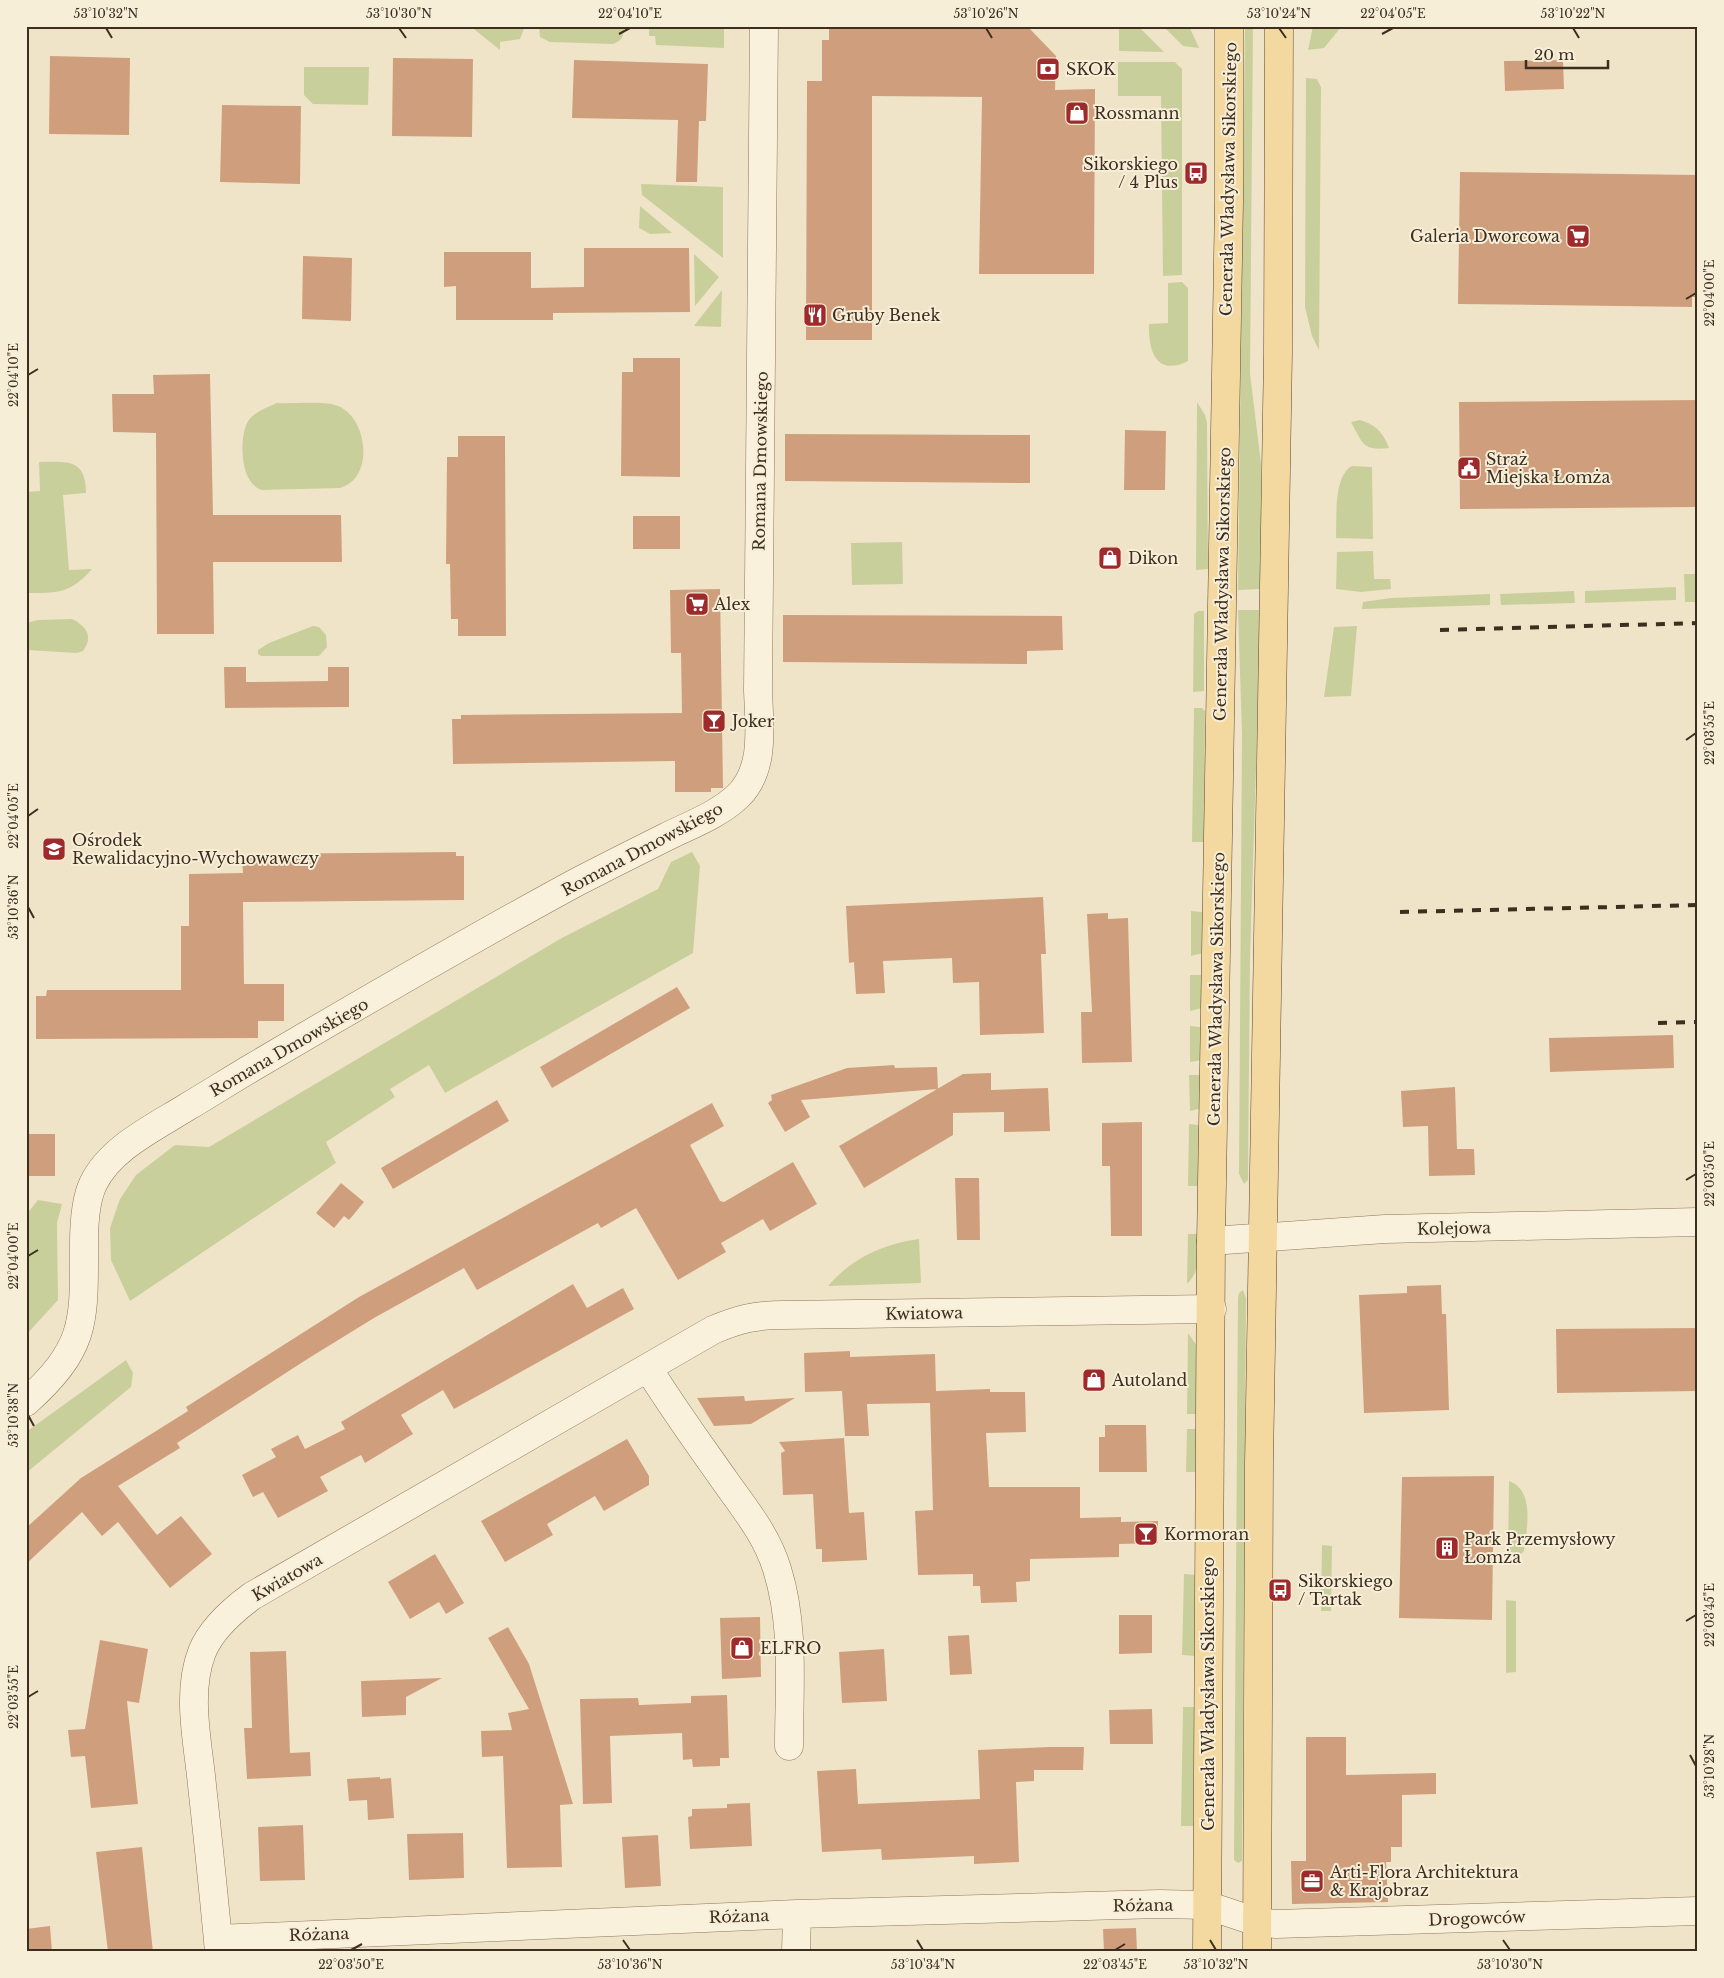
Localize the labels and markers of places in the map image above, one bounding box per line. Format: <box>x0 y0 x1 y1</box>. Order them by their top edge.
bank icon: SKOK <box>1035 56 1061 82</box>
place label: SKOK <box>1066 59 1116 79</box>
shop icon: Rossmann <box>1064 100 1090 126</box>
place label: Rossmann <box>1094 103 1180 123</box>
place label: Sikorskiego / 4 Plus <box>1083 154 1178 192</box>
bus stop icon: Sikorskiego / 4 Plus <box>1183 160 1209 186</box>
supermarket icon: Galeria Dworcowa <box>1565 223 1591 249</box>
place label: Galeria Dworcowa <box>1410 226 1560 246</box>
restaurant icon: Gruby Benek <box>802 302 828 328</box>
place label: Gruby Benek <box>832 305 940 325</box>
place label: Straż Miejska Łomża <box>1486 449 1611 487</box>
public building icon: Straż Miejska Łomża <box>1456 455 1482 481</box>
shop icon: Dikon <box>1097 545 1123 571</box>
place label: Dikon <box>1128 548 1178 568</box>
supermarket icon: Alex <box>684 591 710 617</box>
place label: Alex <box>713 594 751 614</box>
bar icon: Joker <box>701 708 727 734</box>
place label: Joker <box>730 711 775 731</box>
place label: Ośrodek Rewalidacyjno-Wychowawczy <box>72 830 320 868</box>
school or university icon: Ośrodek Rewalidacyjno-Wychowawczy <box>41 836 67 862</box>
shop icon: Autoland <box>1081 1367 1107 1393</box>
place label: Autoland <box>1111 1370 1187 1390</box>
bar icon: Kormoran <box>1133 1521 1159 1547</box>
place label: Kormoran <box>1164 1524 1249 1544</box>
place label: Park Przemysłowy Łomża <box>1464 1529 1616 1567</box>
building icon: Park Przemysłowy Łomża <box>1434 1535 1460 1561</box>
place label: Sikorskiego / Tartak <box>1298 1571 1393 1609</box>
bus stop icon: Sikorskiego / Tartak <box>1267 1577 1293 1603</box>
shop icon: ELFRO <box>729 1635 755 1661</box>
place label: ELFRO <box>760 1638 821 1658</box>
place label: Arti-Flora Architektura & Krajobraz <box>1329 1862 1519 1900</box>
office icon: Arti-Flora Architektura & Krajobraz <box>1299 1868 1325 1894</box>

